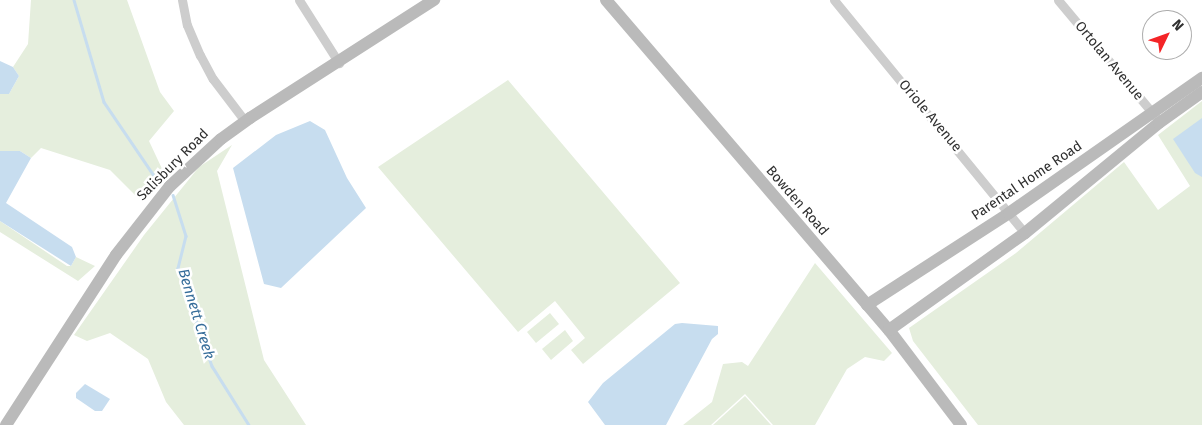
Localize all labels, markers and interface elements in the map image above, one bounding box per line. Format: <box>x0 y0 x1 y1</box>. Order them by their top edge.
north arrow <box>1142 10 1192 60</box>
text: N <box>1168 16 1187 34</box>
street label: Ortolan Avenue <box>1071 18 1147 104</box>
street label: Oriole Avenue <box>895 76 965 156</box>
street label: Salisbury Road <box>134 126 212 204</box>
street label: Parental Home Road <box>969 138 1085 224</box>
street label: Bowden Road <box>762 163 832 239</box>
water label: Bennett Creek <box>174 267 218 361</box>

